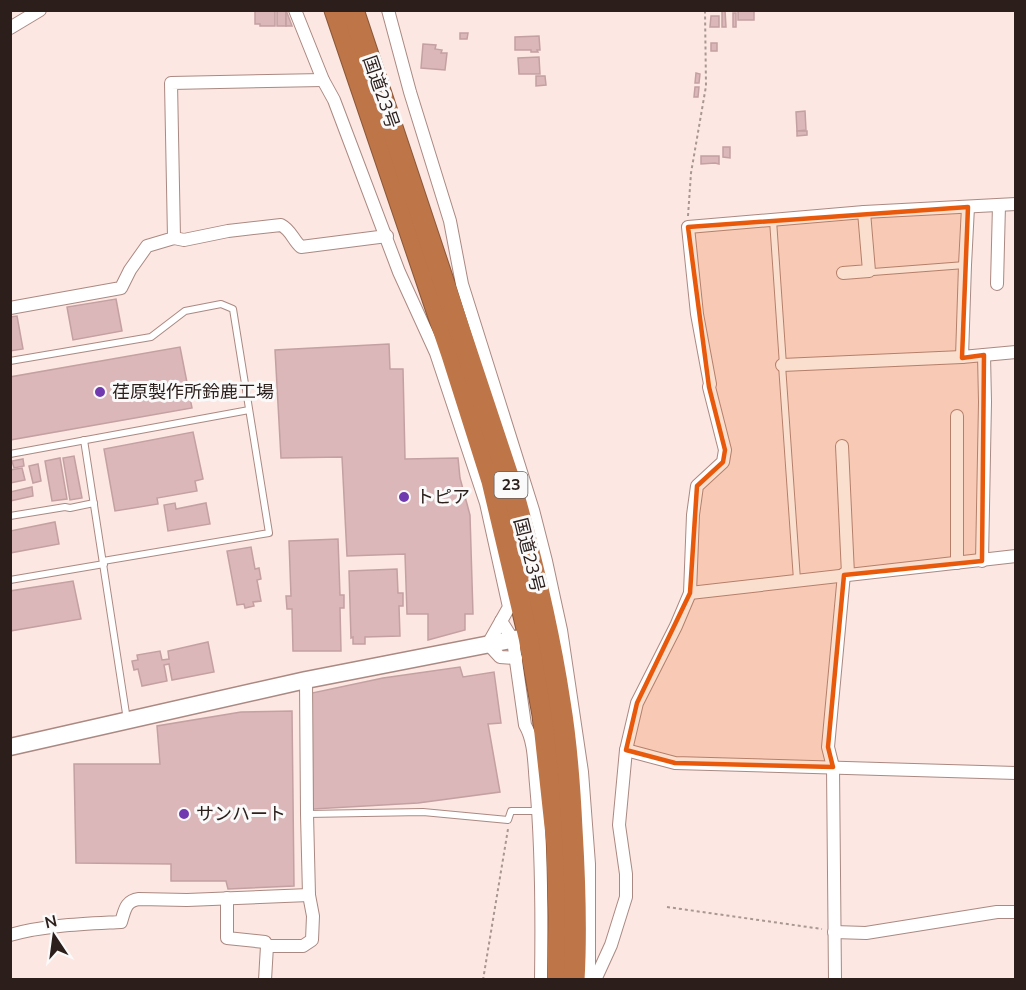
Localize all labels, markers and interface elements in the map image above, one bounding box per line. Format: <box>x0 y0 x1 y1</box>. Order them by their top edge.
street label: 国道23号 <box>357 52 405 132</box>
place label: 荏原製作所鈴鹿工場 <box>112 380 274 404</box>
marker: 荏原製作所鈴鹿工場 <box>93 385 107 399</box>
road number: 23 <box>494 472 528 498</box>
place label: トピア <box>416 485 470 509</box>
marker: トピア <box>397 490 411 504</box>
street label: 国道23号 <box>508 515 550 595</box>
place label: サンハート <box>196 802 286 826</box>
marker: サンハート <box>177 807 191 821</box>
north arrow <box>24 906 84 966</box>
text: N <box>43 910 59 934</box>

